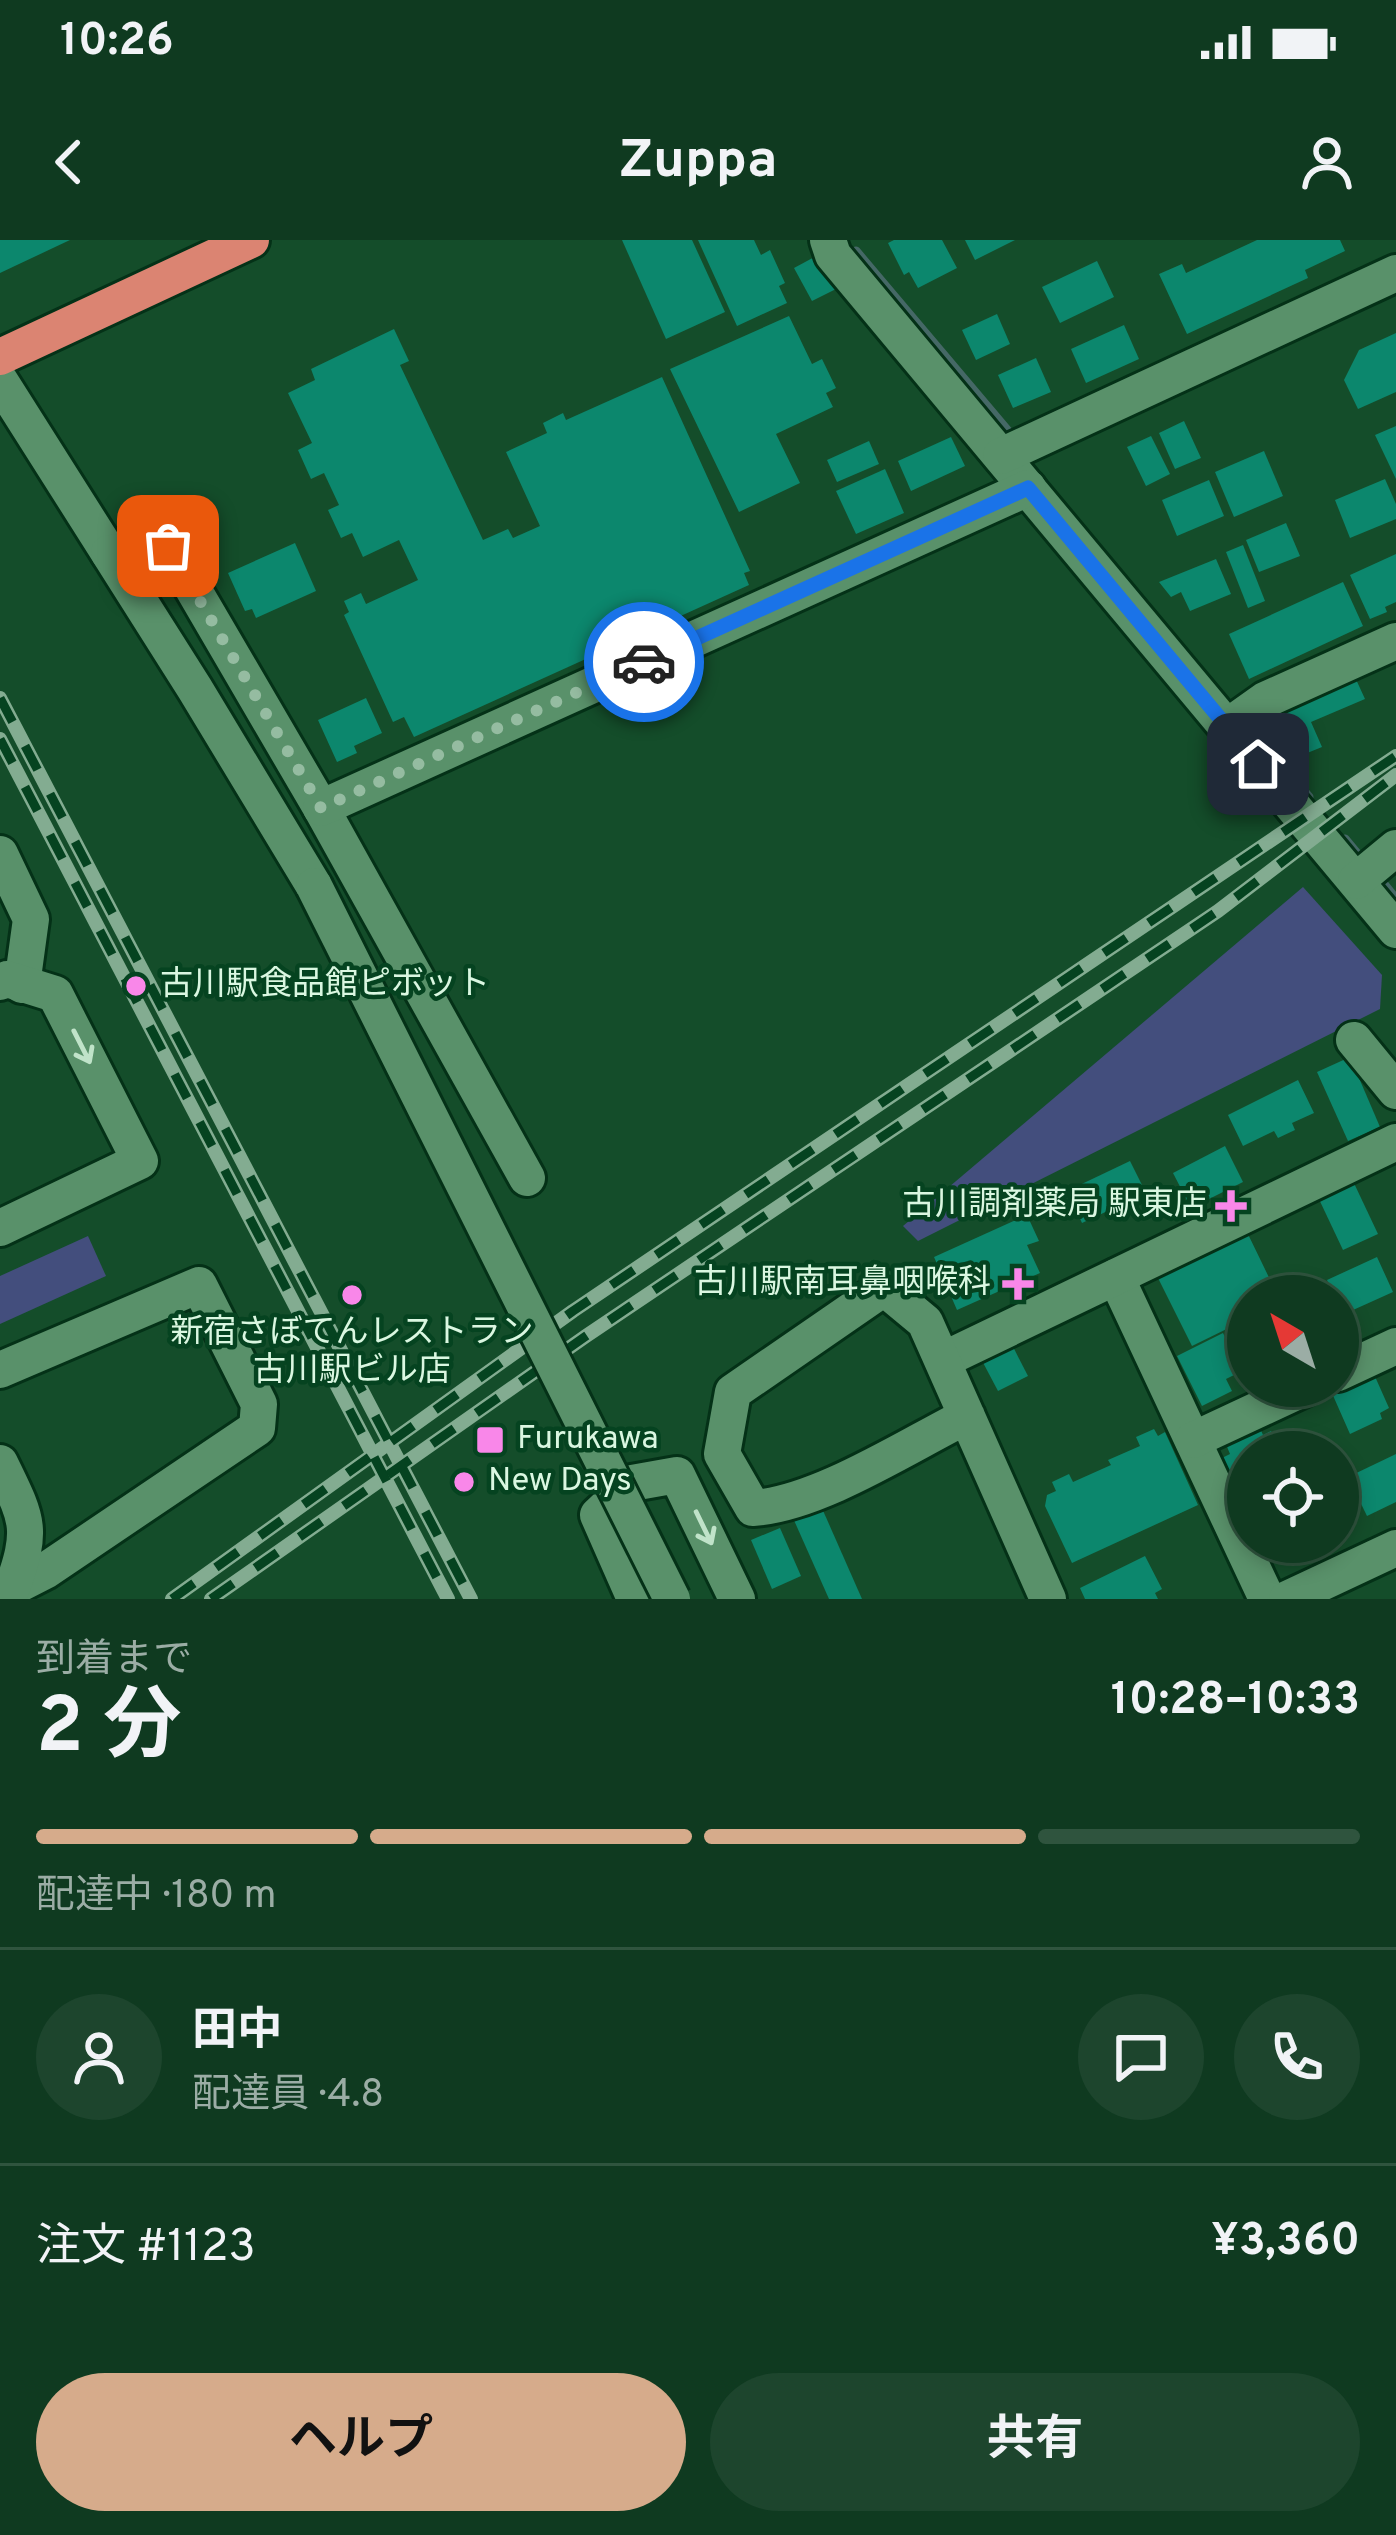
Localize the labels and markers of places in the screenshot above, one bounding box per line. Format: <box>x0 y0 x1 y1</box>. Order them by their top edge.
pin <box>117 495 219 597</box>
pin <box>1207 713 1309 815</box>
place label: 古川駅食品館ピボット <box>160 965 490 1007</box>
marker: 古川駅食品館ピボット <box>123 973 149 999</box>
place label: 古川調剤薬局 駅東店 <box>902 1185 1207 1227</box>
marker: 古川調剤薬局 駅東店 <box>1218 1193 1244 1219</box>
place label: 古川駅南耳鼻咽喉科 <box>694 1263 991 1305</box>
marker: 古川駅南耳鼻咽喉科 <box>1002 1268 1034 1300</box>
marker: 新宿さぼてんレストラン 古川駅ビル店 <box>339 1282 365 1308</box>
place label: 新宿さぼてんレストラン 古川駅ビル店 <box>171 1313 534 1393</box>
place label: Furukawa <box>517 1419 659 1461</box>
marker: Furukawa <box>474 1424 506 1456</box>
place label: New Days <box>488 1461 632 1503</box>
marker: New Days <box>451 1469 477 1495</box>

